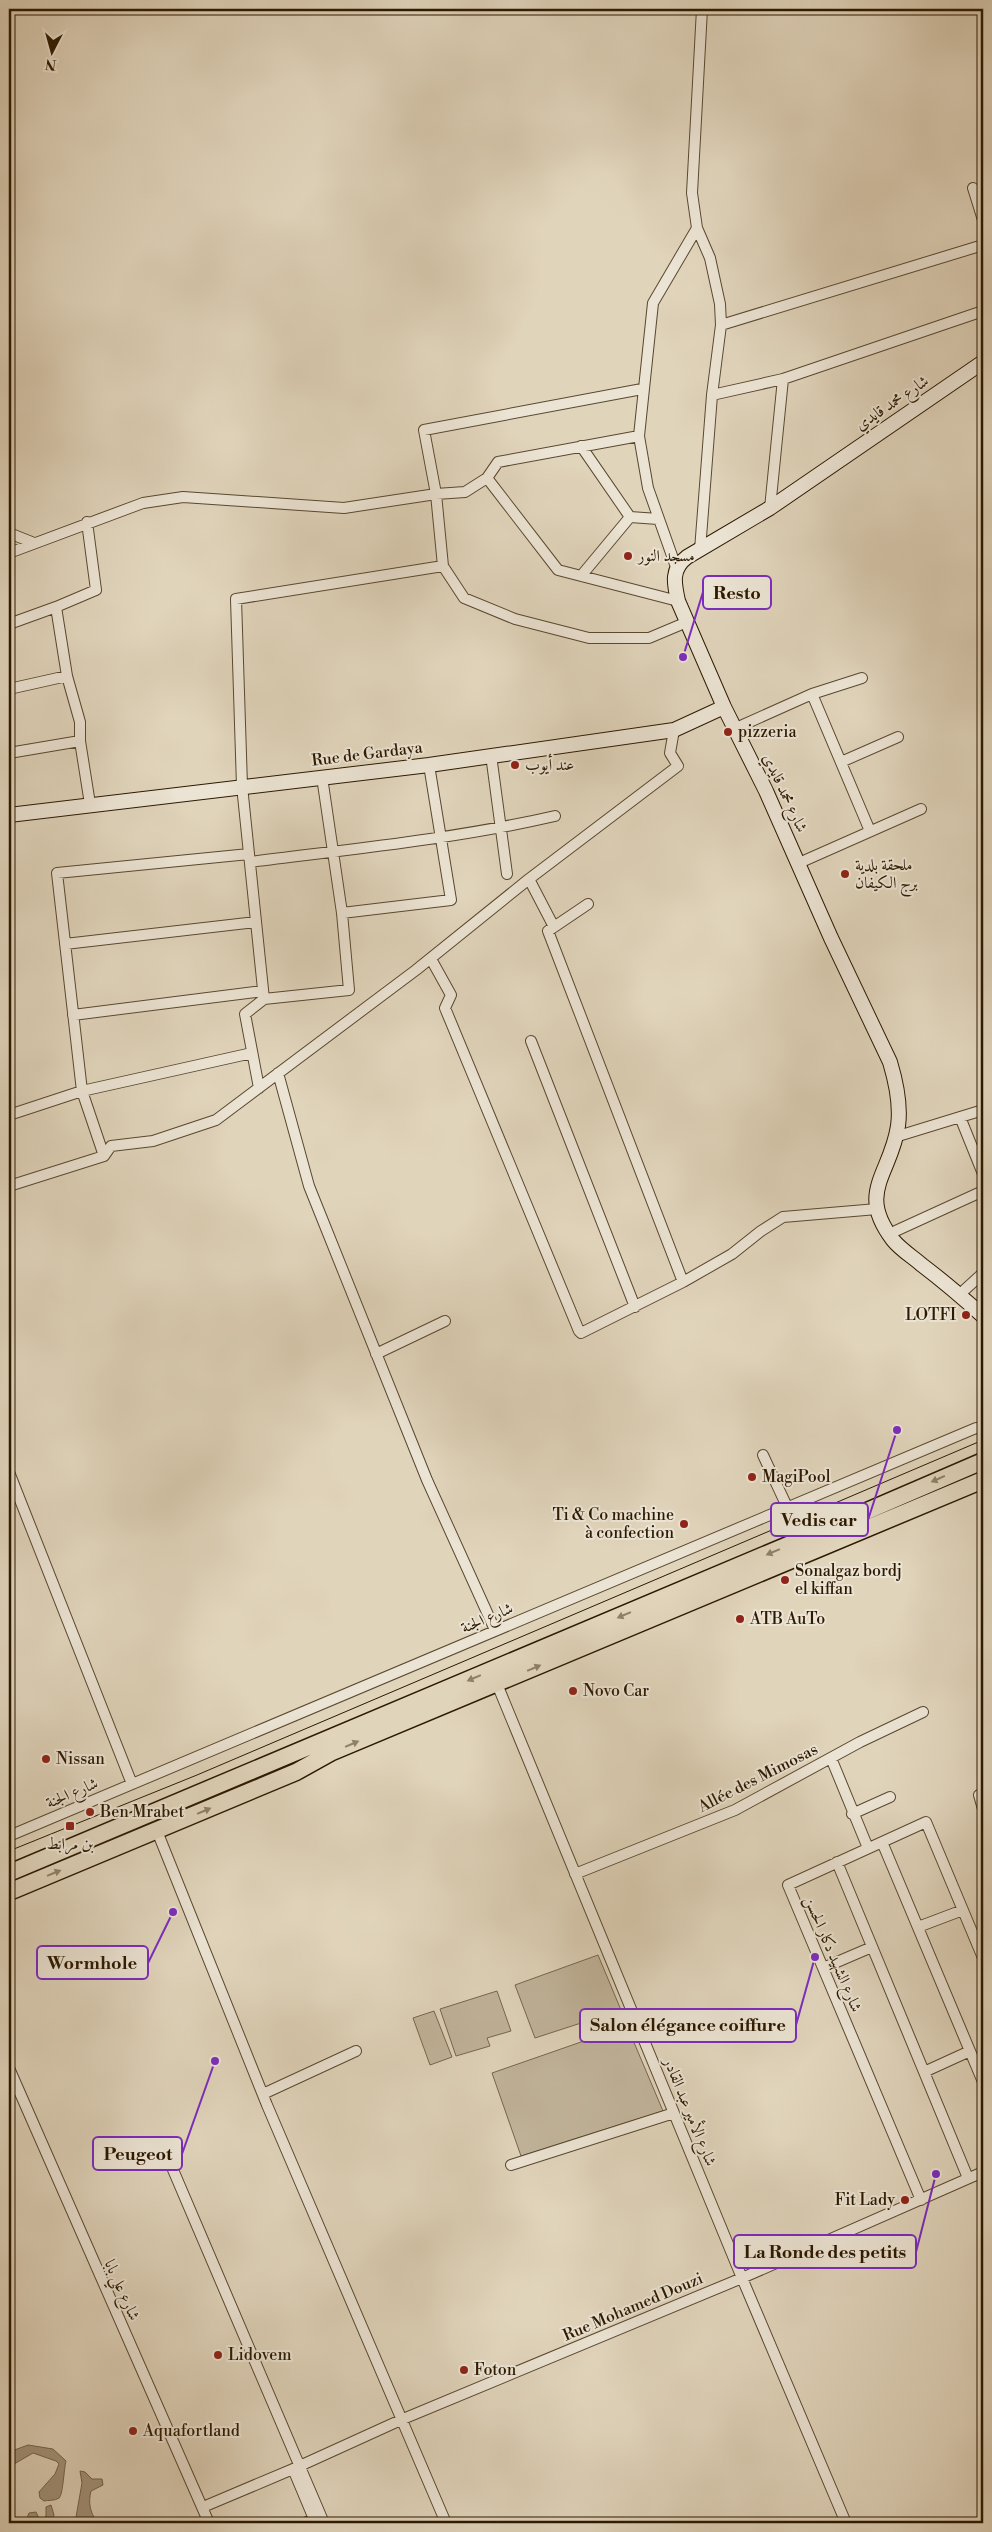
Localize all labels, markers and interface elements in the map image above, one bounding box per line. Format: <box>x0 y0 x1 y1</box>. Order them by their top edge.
north arrow <box>28 28 78 78</box>
text: N <box>44 54 57 73</box>
street label: شارع محمد قايدي <box>851 371 934 437</box>
place label: مسجد النور <box>636 546 695 566</box>
marker: مسجد النور <box>622 550 634 562</box>
callout: Resto <box>703 576 771 609</box>
text: Resto <box>713 582 761 605</box>
place label: pizzeria <box>738 722 797 742</box>
marker: pizzeria <box>722 726 734 738</box>
street label: Rue de Gardaya <box>310 737 424 771</box>
street label: شارع محمد قايدي <box>755 750 812 837</box>
place label: عند أيوب <box>525 753 575 775</box>
marker: عند أيوب <box>509 759 521 771</box>
place label: ملحقة بلدية برج الكيفان <box>855 855 918 897</box>
marker: ملحقة بلدية برج الكيفان <box>839 868 851 880</box>
place label: LOTFI <box>905 1305 956 1325</box>
marker: LOTFI <box>960 1309 972 1321</box>
place label: MagiPool <box>762 1467 831 1487</box>
marker: MagiPool <box>746 1471 758 1483</box>
one-way arrow <box>931 1476 945 1484</box>
callout: Vedis car <box>771 1503 868 1536</box>
place label: Ti & Co machine à confection <box>552 1505 674 1543</box>
text: Vedis car <box>780 1509 857 1532</box>
marker: Ti & Co machine à confection <box>678 1518 690 1530</box>
one-way arrow <box>766 1548 780 1556</box>
place label: Sonalgaz bordj el kiffan <box>795 1561 902 1599</box>
marker: Sonalgaz bordj el kiffan <box>779 1574 791 1586</box>
street label: شارع الجنة <box>458 1598 517 1641</box>
place label: ATB AuTo <box>749 1609 825 1629</box>
one-way arrow <box>617 1611 631 1619</box>
marker: ATB AuTo <box>734 1613 746 1625</box>
one-way arrow <box>527 1663 541 1671</box>
one-way arrow <box>466 1674 481 1682</box>
place label: Novo Car <box>583 1681 649 1701</box>
marker: Novo Car <box>567 1685 579 1697</box>
street label: Allée des Mimosas <box>694 1739 821 1817</box>
one-way arrow <box>345 1740 359 1748</box>
place label: Nissan <box>56 1749 105 1769</box>
marker: Nissan <box>40 1753 52 1765</box>
street label: شارع الجنة <box>43 1773 102 1816</box>
place label: Ben Mrabet <box>99 1802 184 1822</box>
marker: Ben Mrabet <box>84 1806 96 1818</box>
one-way arrow <box>197 1806 211 1814</box>
marker: بن مرابط <box>64 1820 76 1832</box>
place label: بن مرابط <box>47 1834 93 1855</box>
one-way arrow <box>46 1868 61 1876</box>
street label: شارع الشهيد دكار الحسن <box>797 1893 866 2016</box>
callout: Wormhole <box>37 1946 148 1979</box>
text: Wormhole <box>46 1952 138 1975</box>
callout: Salon élégance coiffure <box>580 2009 796 2042</box>
text: Salon élégance coiffure <box>590 2014 786 2037</box>
street label: شارع الأمير عبد القادر <box>656 2052 723 2170</box>
callout: Peugeot <box>93 2137 182 2170</box>
text: Peugeot <box>104 2143 173 2166</box>
place label: Fit Lady <box>835 2190 895 2210</box>
marker: Fit Lady <box>899 2194 911 2206</box>
callout: La Ronde des petits <box>734 2235 916 2268</box>
text: La Ronde des petits <box>744 2241 907 2264</box>
street label: شارع علي بابا <box>95 2256 144 2326</box>
street label: Rue Mohamed Douzi <box>560 2268 706 2346</box>
place label: Lidovem <box>228 2345 291 2365</box>
marker: Lidovem <box>212 2349 224 2361</box>
place label: Foton <box>474 2360 517 2380</box>
marker: Foton <box>458 2364 470 2376</box>
place label: Aquafortland <box>142 2421 240 2441</box>
marker: Aquafortland <box>127 2425 139 2437</box>

